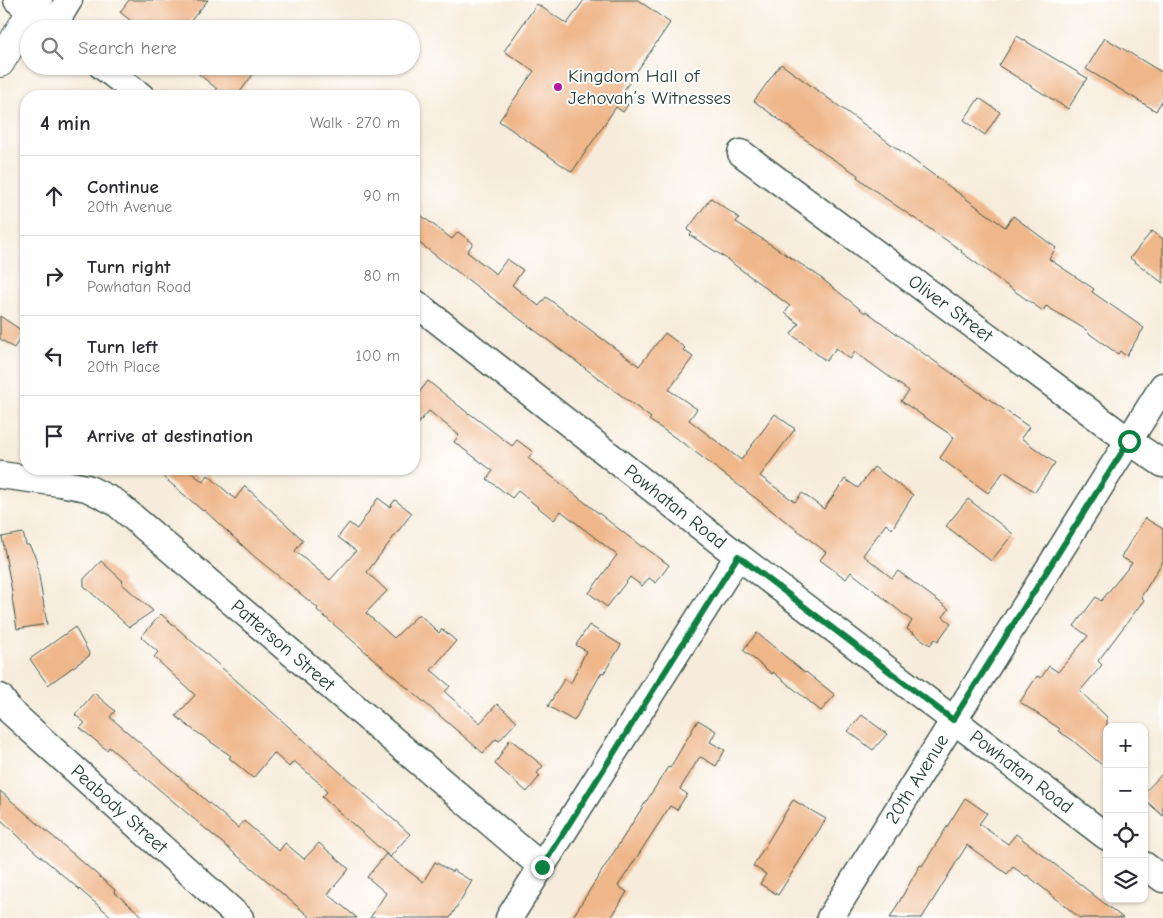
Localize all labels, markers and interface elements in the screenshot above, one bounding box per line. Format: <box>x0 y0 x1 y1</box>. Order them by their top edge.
search box <box>20 20 420 75</box>
icon: search <box>38 34 66 62</box>
text: Search here <box>78 37 177 59</box>
place label: Kingdom Hall of Jehovah’s Witnesses <box>568 65 731 109</box>
marker: Kingdom Hall of Jehovah’s Witnesses <box>552 81 564 93</box>
text: 4 min <box>40 111 91 135</box>
text: Walk · 270 m <box>310 114 400 132</box>
text: Continue <box>87 176 159 198</box>
icon: ahead <box>40 182 68 210</box>
text: 90 m <box>363 187 400 205</box>
text: 20th Avenue <box>87 198 172 216</box>
text: Turn right <box>87 256 171 278</box>
icon: right <box>40 262 68 290</box>
text: 80 m <box>363 267 400 285</box>
street label: Oliver Street <box>904 270 997 347</box>
text: Powhatan Road <box>87 278 191 296</box>
text: Turn left <box>87 336 158 358</box>
icon: left <box>40 342 68 370</box>
text: 100 m <box>356 347 400 365</box>
text: 20th Place <box>87 358 160 376</box>
icon: arrive <box>40 422 68 450</box>
text: Arrive at destination <box>87 425 253 447</box>
route start <box>1118 430 1141 453</box>
street label: Powhatan Road <box>620 460 731 554</box>
street label: Patterson Street <box>226 595 340 696</box>
map controls <box>1103 723 1148 903</box>
button: + <box>1103 723 1148 768</box>
street label: Powhatan Road <box>966 726 1077 818</box>
street label: 20th Avenue <box>881 730 953 828</box>
street label: Peabody Street <box>66 760 172 859</box>
button: − <box>1103 768 1148 813</box>
button: locate <box>1103 813 1148 858</box>
route end <box>531 856 554 879</box>
button: layers <box>1103 858 1148 903</box>

